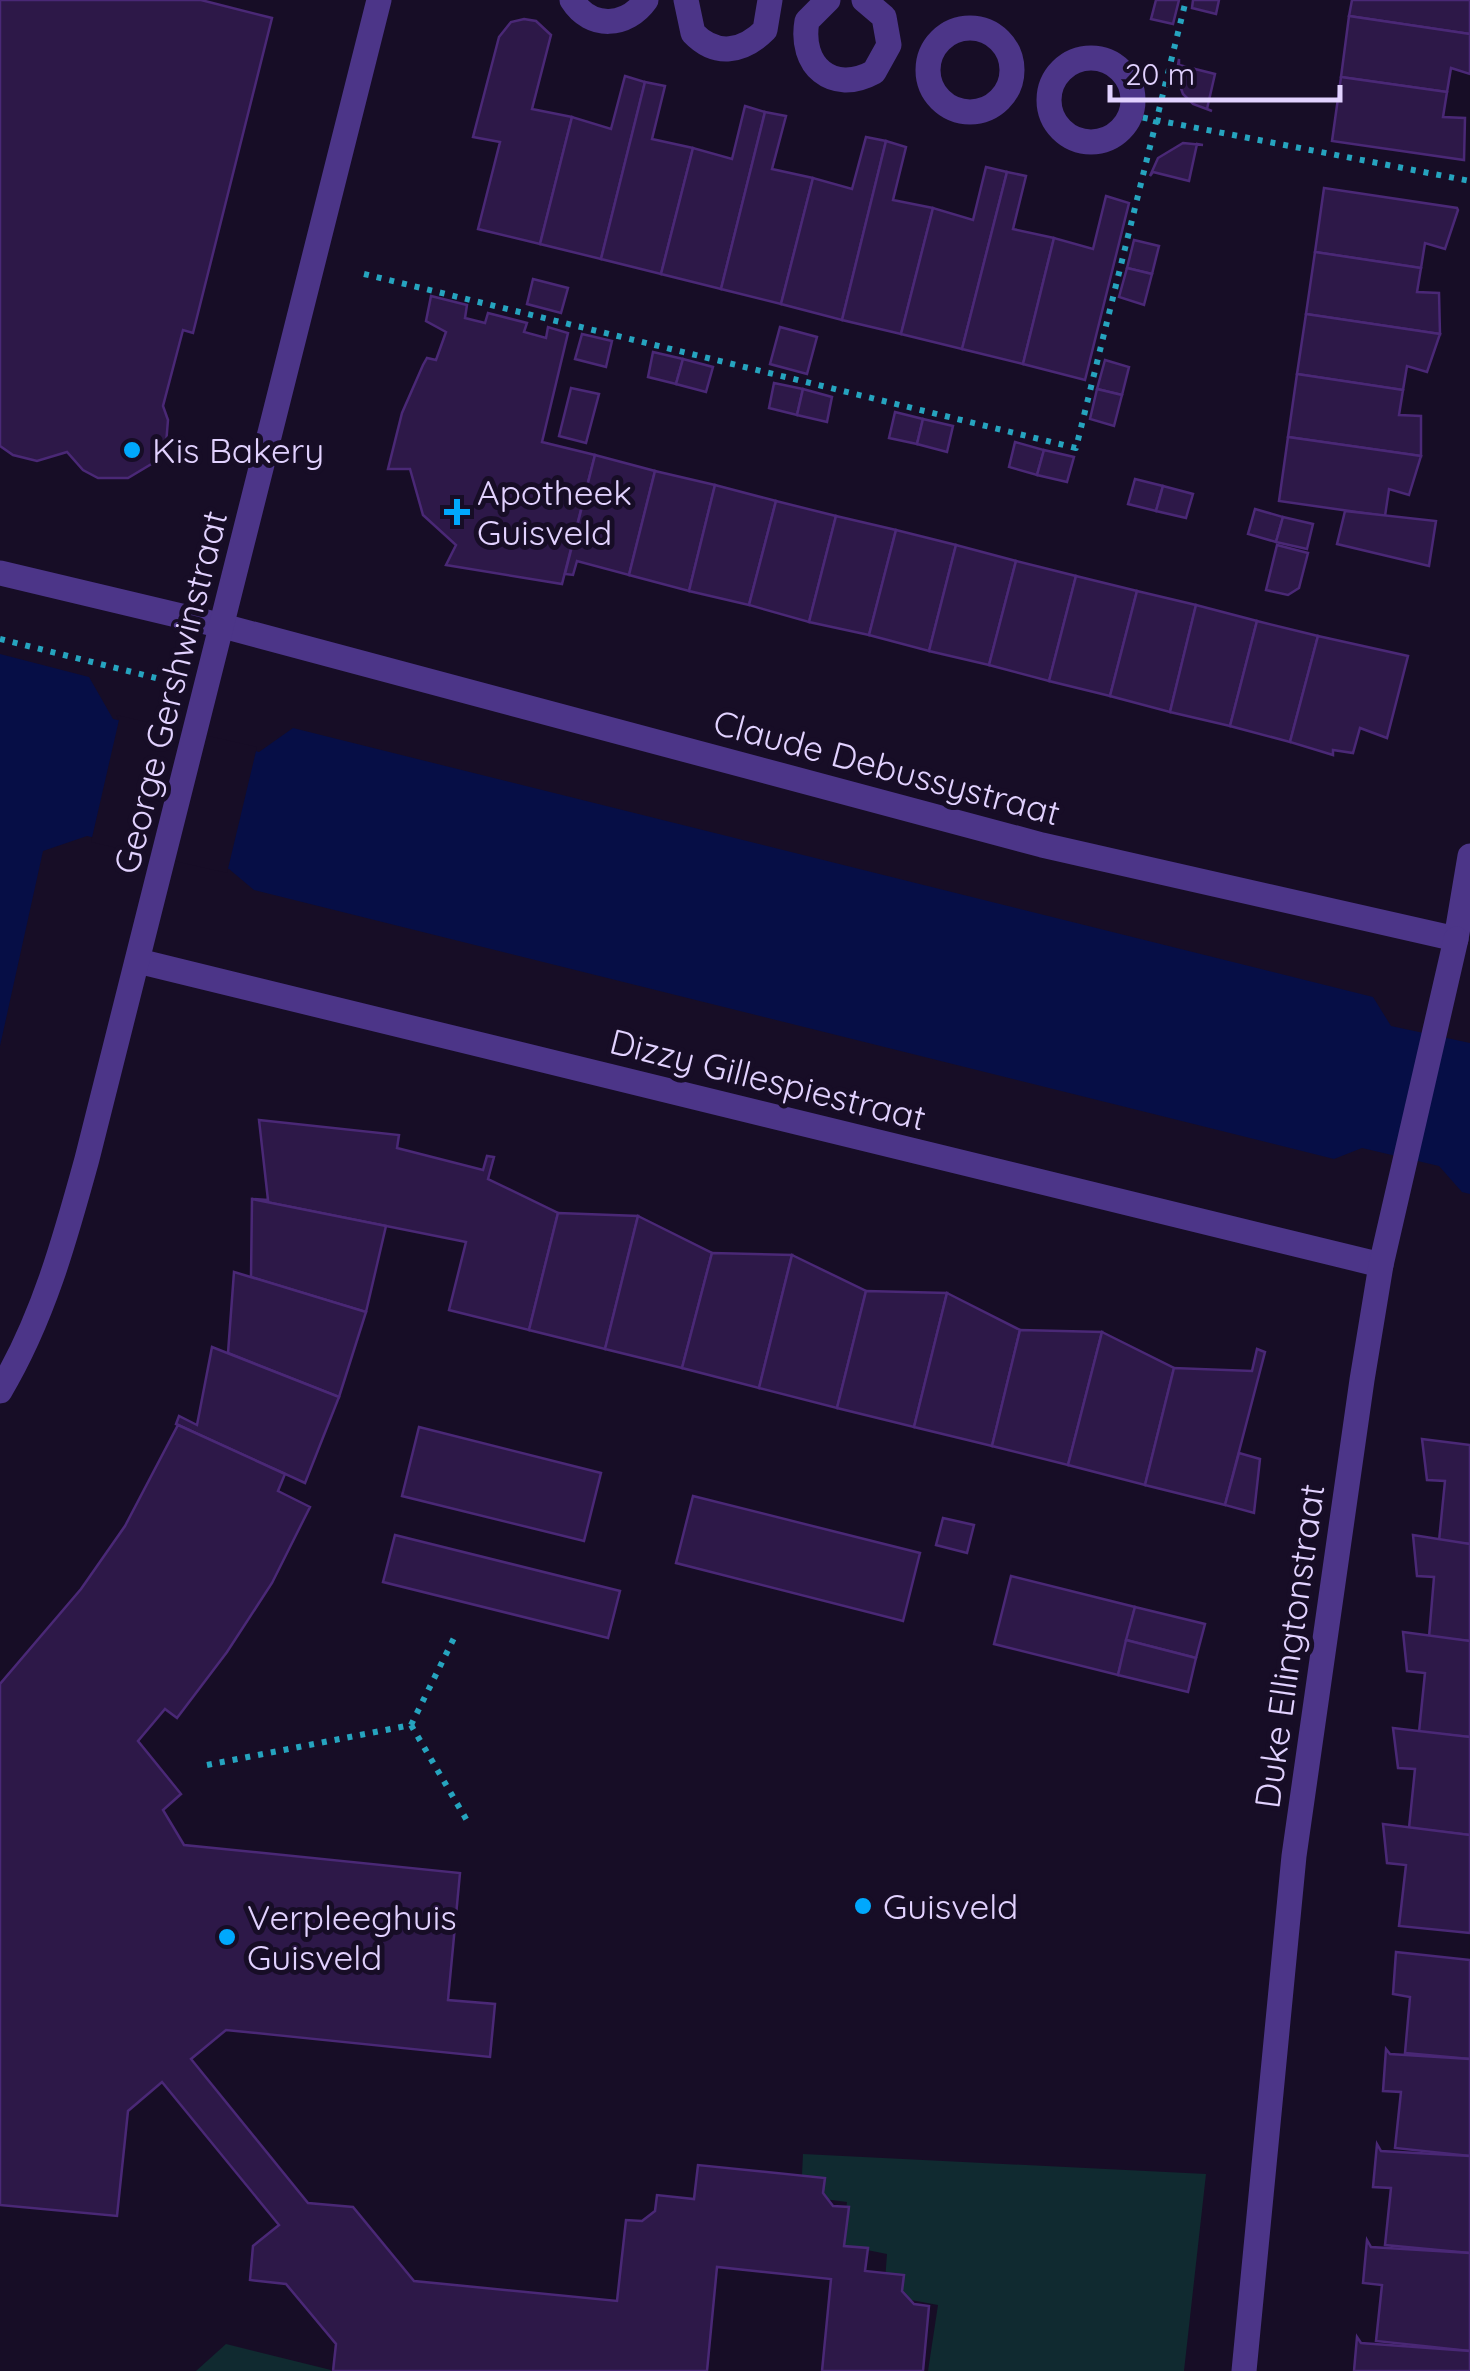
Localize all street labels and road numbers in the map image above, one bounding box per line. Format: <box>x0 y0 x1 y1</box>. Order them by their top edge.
street label: George Gershwinstraat <box>104 506 236 878</box>
street label: Claude Debussystraat <box>709 700 1065 834</box>
street label: Dizzy Gillespiestraat <box>606 1018 930 1140</box>
street label: Duke Ellingtonstraat <box>1244 1481 1334 1811</box>

